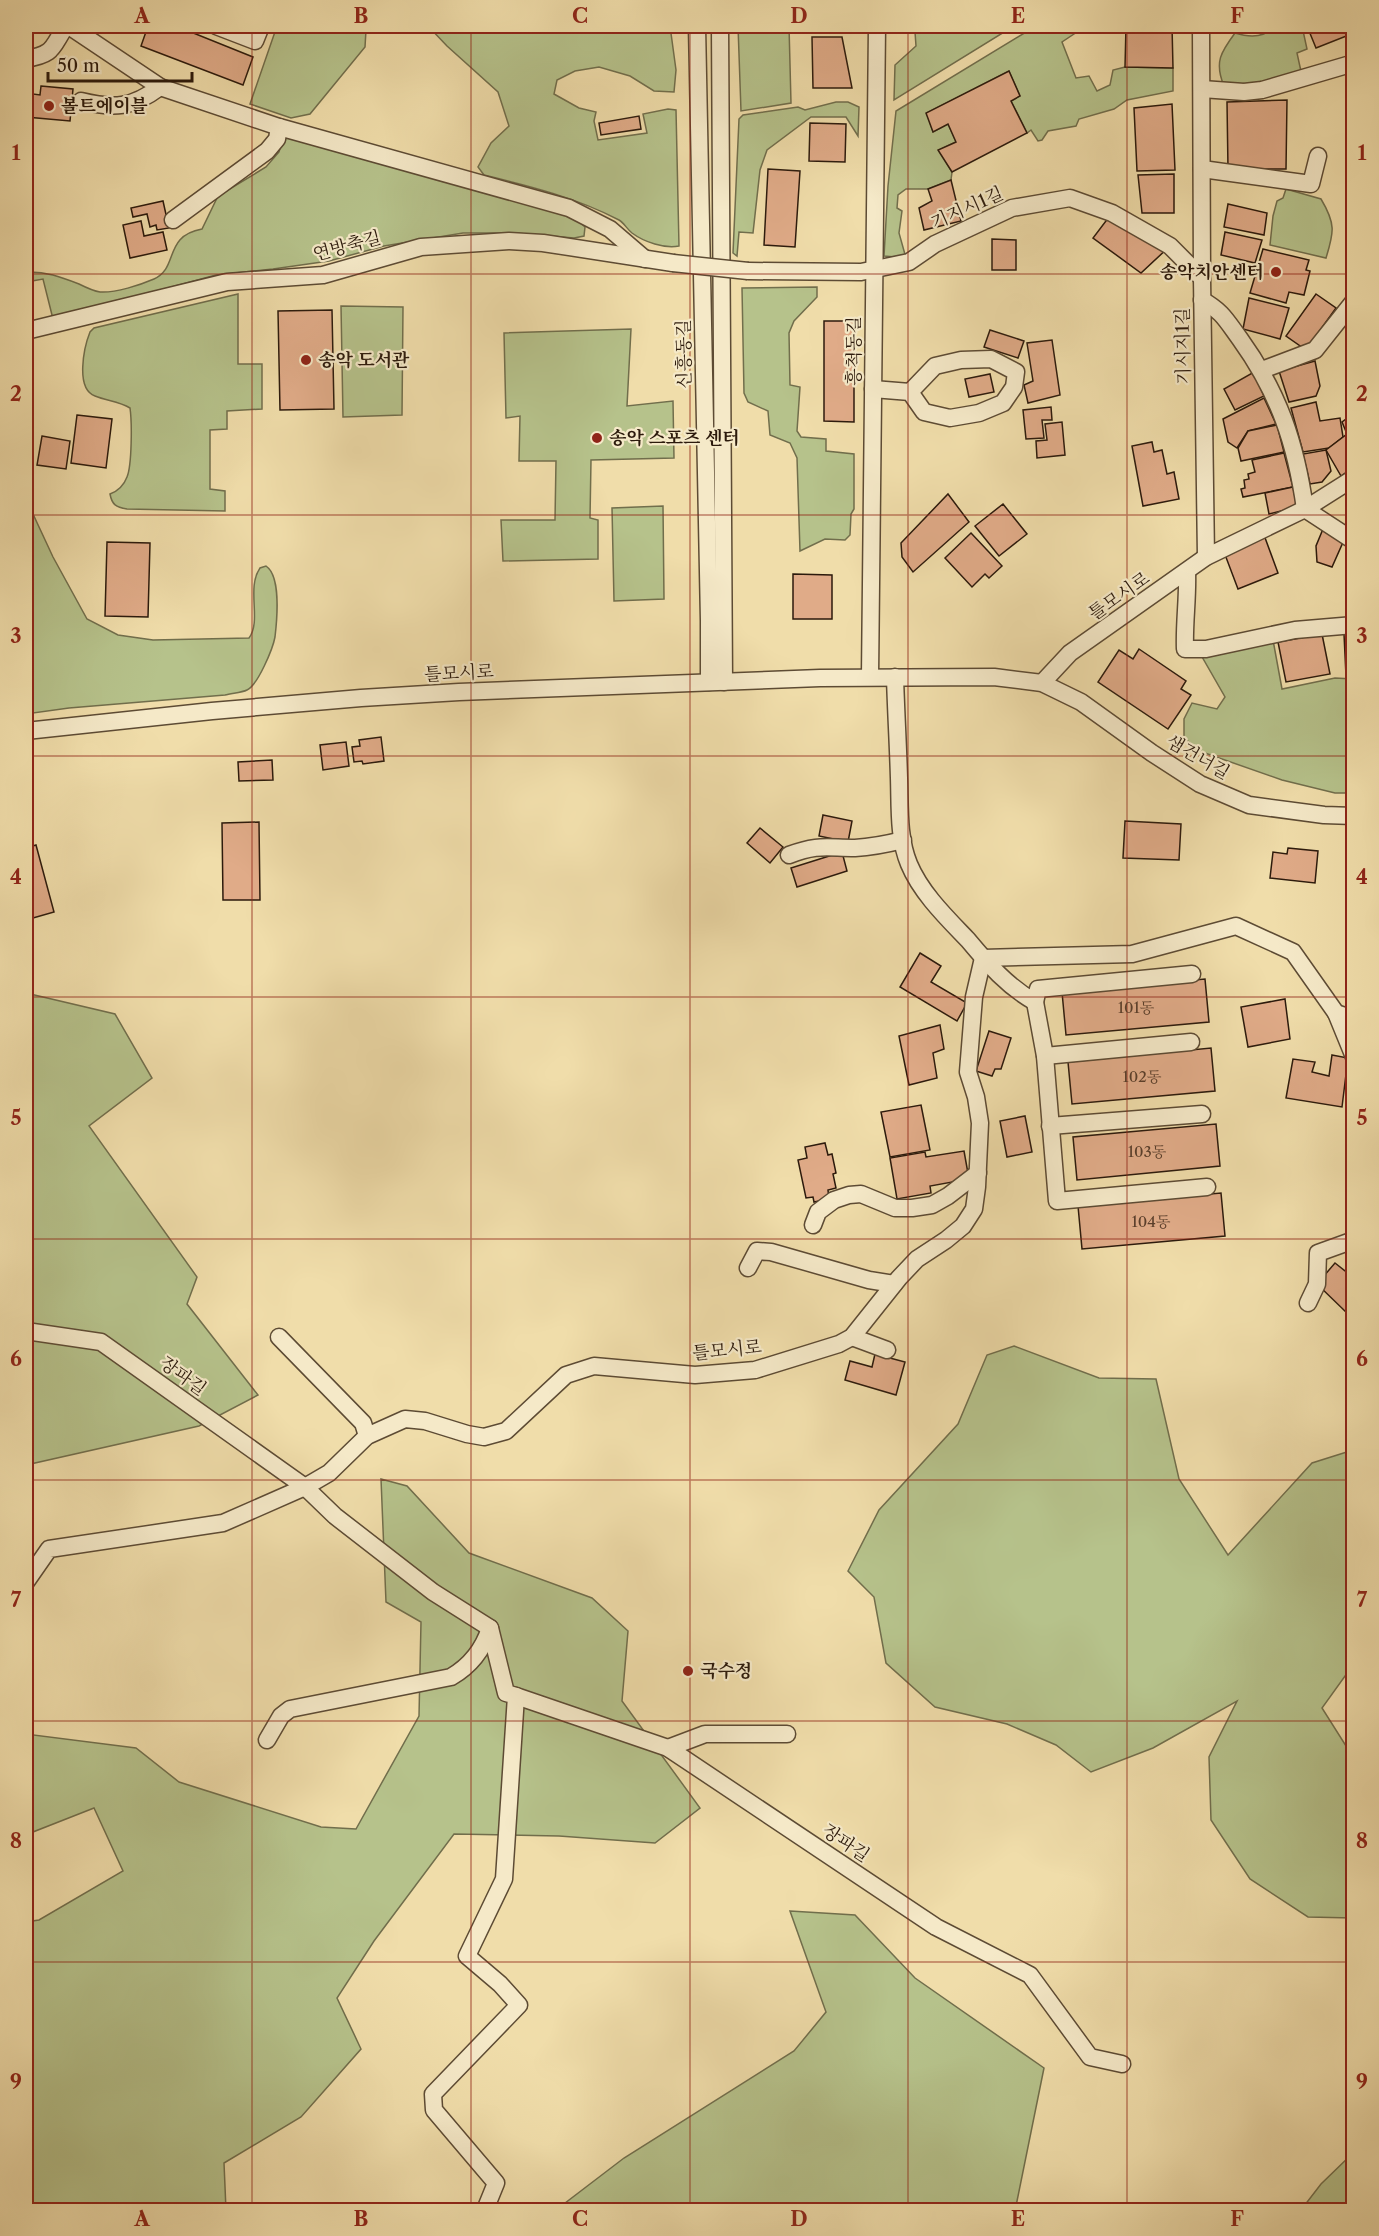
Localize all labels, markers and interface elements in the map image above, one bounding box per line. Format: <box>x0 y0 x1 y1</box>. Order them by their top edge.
text: A <box>133 4 150 28</box>
text: B <box>354 4 369 28</box>
text: C <box>572 4 588 28</box>
text: D <box>790 4 808 28</box>
text: E <box>1011 4 1025 28</box>
text: F <box>1230 4 1244 28</box>
scale bar <box>48 45 192 83</box>
text: 50 m <box>57 55 100 77</box>
place label: 볼트에이블 <box>61 95 148 117</box>
marker: 볼트에이블 <box>42 99 56 113</box>
text: 1 <box>12 141 21 165</box>
text: 1 <box>1358 141 1367 165</box>
street label: 기지시1길 <box>927 182 1007 234</box>
street label: 연방축길 <box>311 226 383 266</box>
place label: 송악치안센터 <box>1160 261 1264 283</box>
marker: 송악치안센터 <box>1269 265 1283 279</box>
street label: 기시지1길 <box>1171 307 1195 385</box>
street label: 흥척동길 <box>843 316 865 386</box>
street label: 신흥동길 <box>672 319 696 389</box>
place label: 송악 도서관 <box>318 349 410 371</box>
marker: 송악 도서관 <box>299 353 313 367</box>
text: 2 <box>10 382 22 406</box>
text: 2 <box>1356 382 1368 406</box>
place label: 송악 스포츠 센터 <box>609 427 740 449</box>
marker: 송악 스포츠 센터 <box>590 431 604 445</box>
street label: 틀모시로 <box>1084 567 1154 625</box>
text: 3 <box>10 624 22 648</box>
text: 3 <box>1356 624 1368 648</box>
street label: 틀모시로 <box>424 660 494 686</box>
street label: 샘건너길 <box>1162 730 1234 784</box>
text: 4 <box>10 865 22 889</box>
text: 4 <box>1356 865 1368 889</box>
house number: 101동 <box>1118 998 1155 1017</box>
house number: 102동 <box>1123 1067 1162 1086</box>
text: 5 <box>10 1106 22 1130</box>
text: 5 <box>1356 1106 1368 1130</box>
house number: 103동 <box>1128 1142 1167 1161</box>
house number: 104동 <box>1132 1212 1171 1231</box>
street label: 틀모시로 <box>691 1335 763 1365</box>
text: 6 <box>10 1347 22 1371</box>
text: 6 <box>1356 1347 1368 1371</box>
street label: 장파길 <box>155 1352 211 1400</box>
text: 7 <box>11 1588 22 1612</box>
text: 7 <box>1357 1588 1368 1612</box>
place label: 국수정 <box>700 1660 752 1682</box>
marker: 국수정 <box>681 1664 695 1678</box>
street label: 장파길 <box>818 1819 874 1867</box>
text: 8 <box>10 1829 22 1853</box>
text: 8 <box>1356 1829 1368 1853</box>
text: 9 <box>10 2070 22 2094</box>
text: 9 <box>1356 2070 1368 2094</box>
text: A <box>133 2207 150 2231</box>
text: B <box>354 2207 369 2231</box>
text: C <box>572 2207 588 2231</box>
text: D <box>790 2207 808 2231</box>
text: E <box>1011 2207 1025 2231</box>
text: F <box>1230 2207 1244 2231</box>

